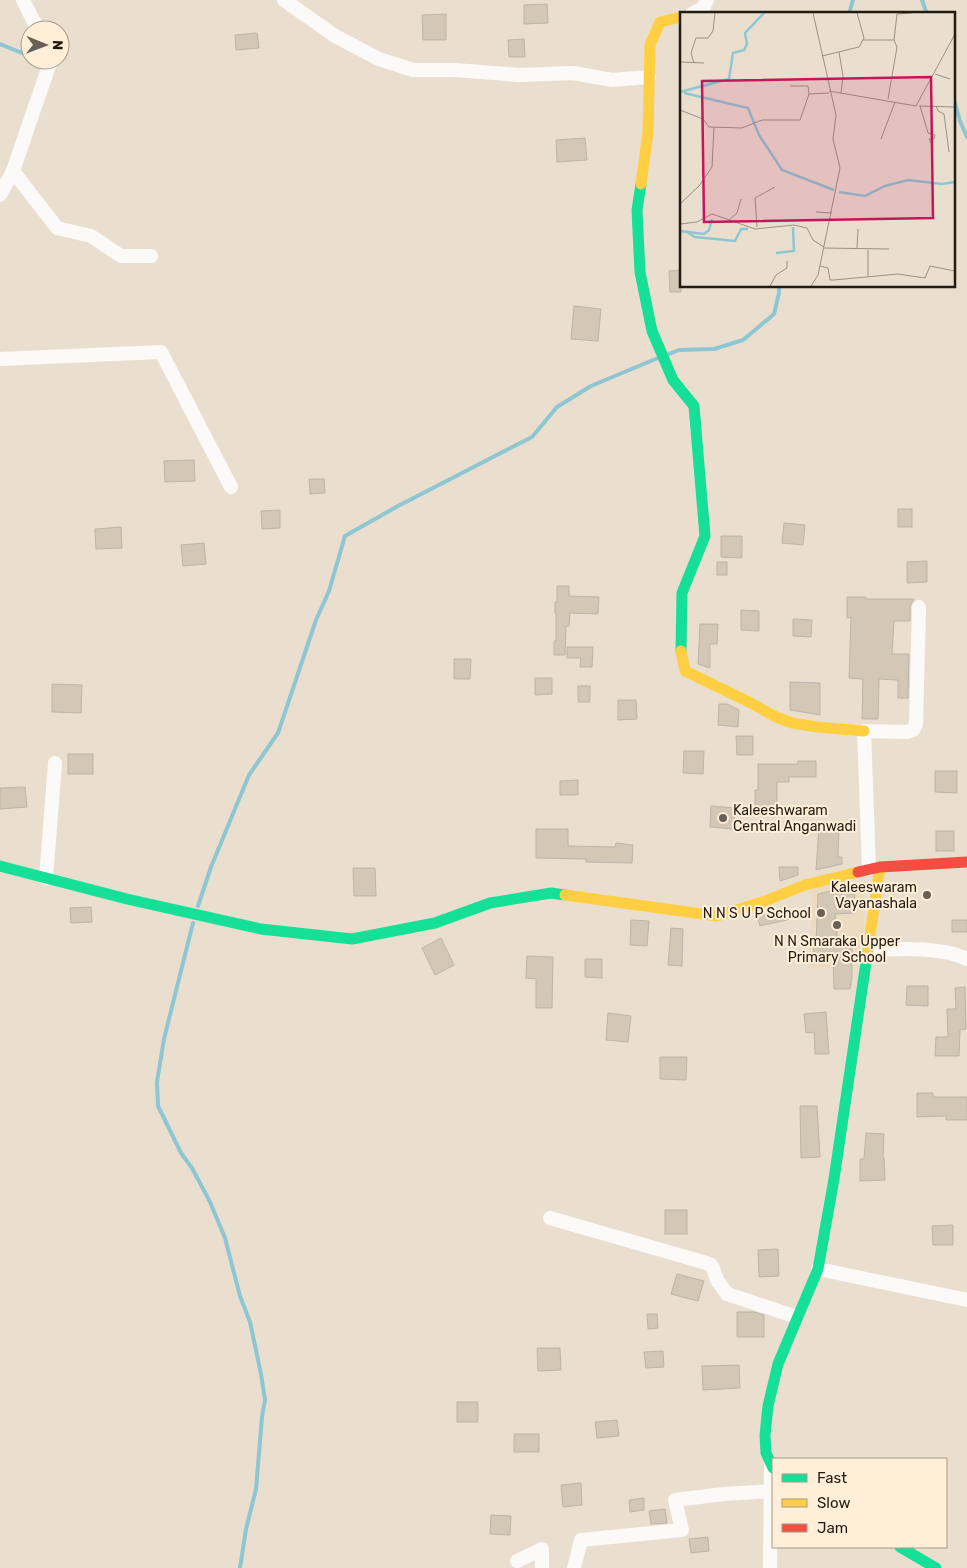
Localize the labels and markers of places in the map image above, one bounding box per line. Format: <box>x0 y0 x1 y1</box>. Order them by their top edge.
place label: Kaleeshwaram Central Anganwadi <box>733 802 856 835</box>
marker: Kaleeshwaram Central Anganwadi <box>717 812 729 824</box>
place label: Kaleeswaram Vayanashala <box>831 879 917 912</box>
marker: Kaleeswaram Vayanashala <box>921 889 933 901</box>
place label: N N S U P School <box>703 905 811 922</box>
marker: N N S U P School <box>815 907 827 919</box>
marker: N N Smaraka Upper Primary School <box>831 919 843 931</box>
place label: N N Smaraka Upper Primary School <box>774 933 901 966</box>

